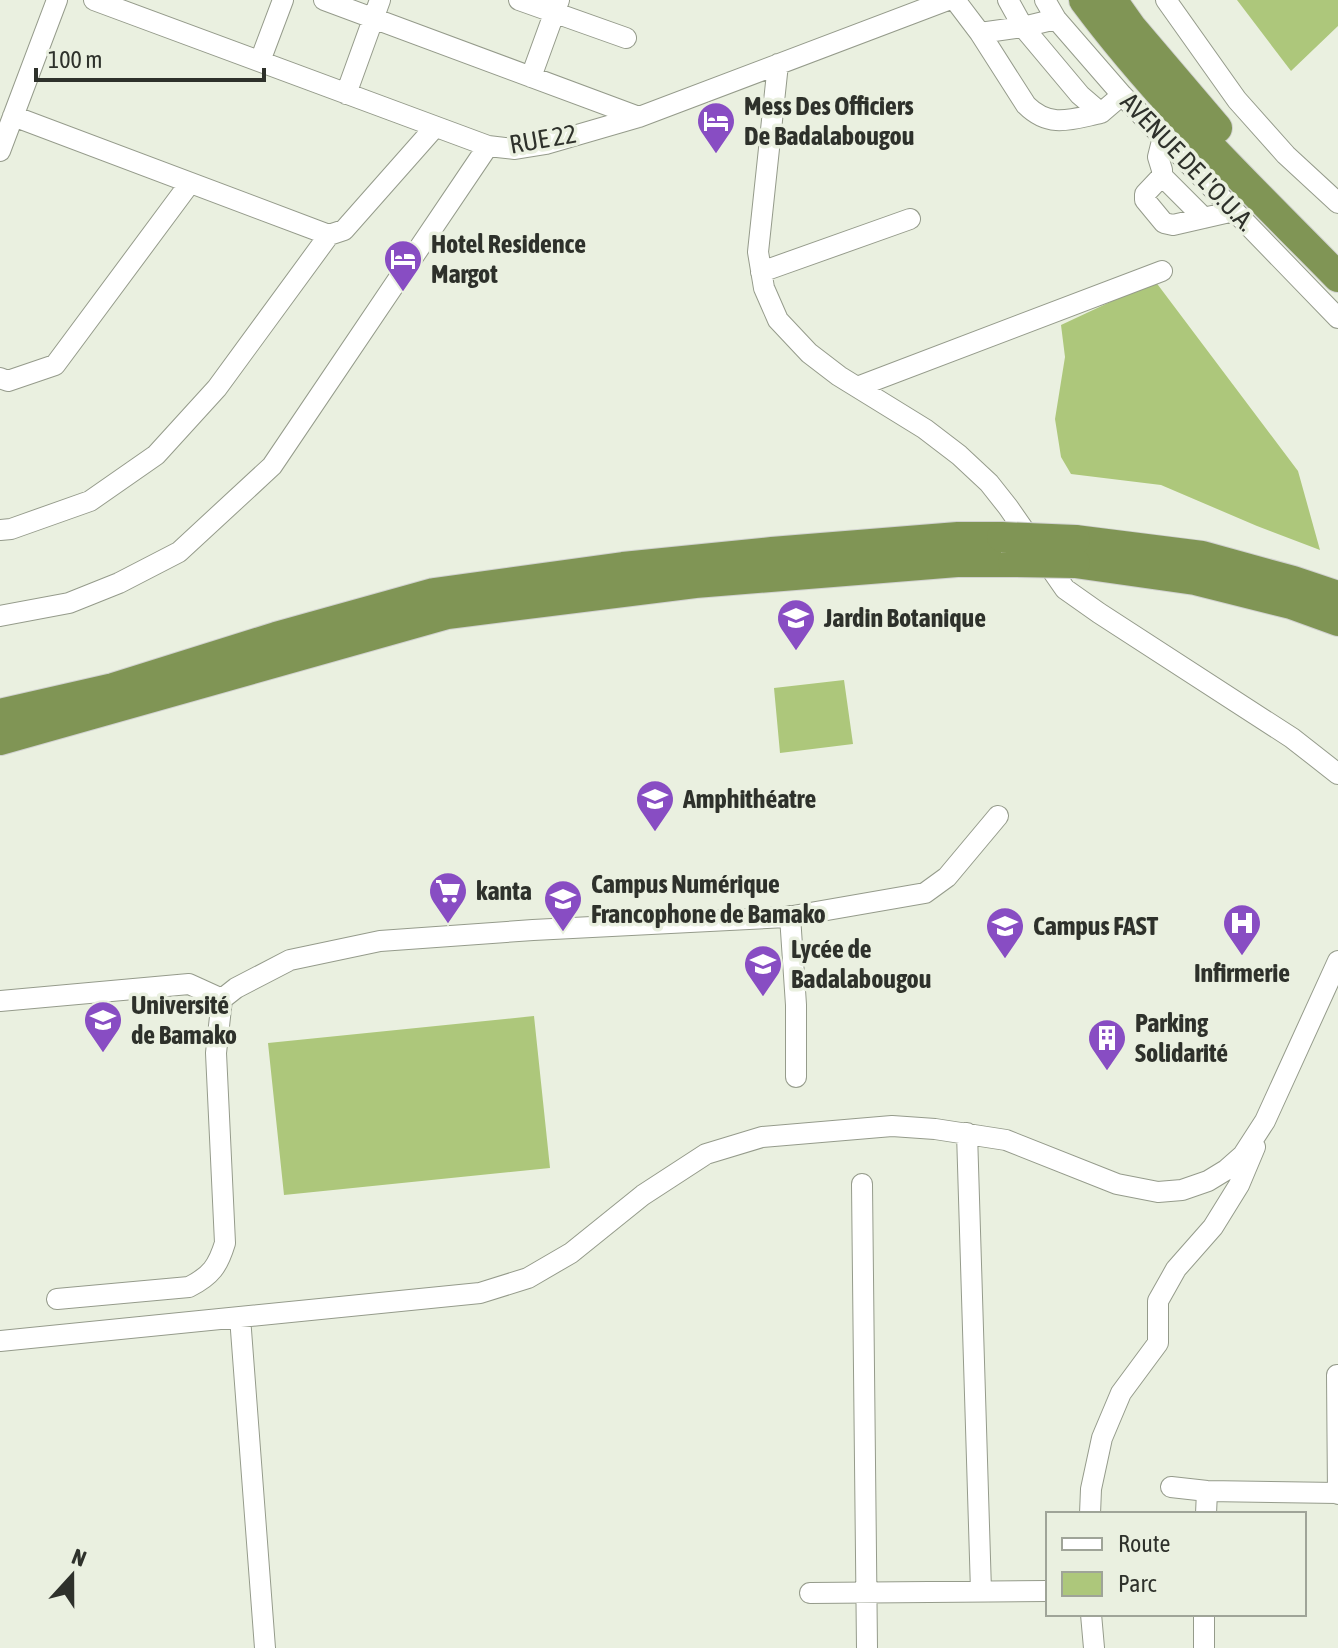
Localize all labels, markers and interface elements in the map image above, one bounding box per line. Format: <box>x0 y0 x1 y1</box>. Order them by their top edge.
scale bar <box>36 32 264 82</box>
text: 100 m <box>48 46 102 73</box>
street label: AVENUE DE L'O.U.A. <box>1115 87 1261 237</box>
place label: Mess Des Officiers De Badalabougou <box>744 91 914 151</box>
hotel icon: Mess Des Officiers De Badalabougou <box>695 100 737 155</box>
street label: RUE 22 <box>507 118 579 160</box>
place label: Hotel Residence Margot <box>431 229 586 289</box>
hotel icon: Hotel Residence Margot <box>382 238 424 293</box>
school or university icon: Jardin Botanique <box>775 597 817 652</box>
place label: Jardin Botanique <box>823 603 986 633</box>
school or university icon: Amphithéatre <box>634 778 676 833</box>
place label: Amphithéatre <box>682 784 817 814</box>
place label: Campus Numérique Francophone de Bamako <box>591 869 826 929</box>
supermarket icon: kanta <box>427 870 469 925</box>
place label: kanta <box>476 876 532 906</box>
school or university icon: Campus Numérique Francophone de Bamako <box>542 878 584 933</box>
hospital icon: Infirmerie <box>1221 902 1263 957</box>
school or university icon: Campus FAST <box>984 905 1026 960</box>
place label: Campus FAST <box>1033 911 1159 941</box>
place label: Lycée de Badalabougou <box>791 934 931 994</box>
school or university icon: Lycée de Badalabougou <box>742 943 784 998</box>
place label: Infirmerie <box>1194 958 1290 988</box>
place label: Université de Bamako <box>131 990 237 1050</box>
school or university icon: Université de Bamako <box>82 999 124 1054</box>
place label: Parking Solidarité <box>1135 1008 1228 1068</box>
building icon: Parking Solidarité <box>1086 1017 1128 1072</box>
legend <box>1046 1512 1306 1616</box>
text: Route <box>1118 1530 1170 1557</box>
north arrow <box>32 1536 112 1616</box>
text: N <box>68 1543 90 1572</box>
text: Parc <box>1118 1570 1157 1597</box>

